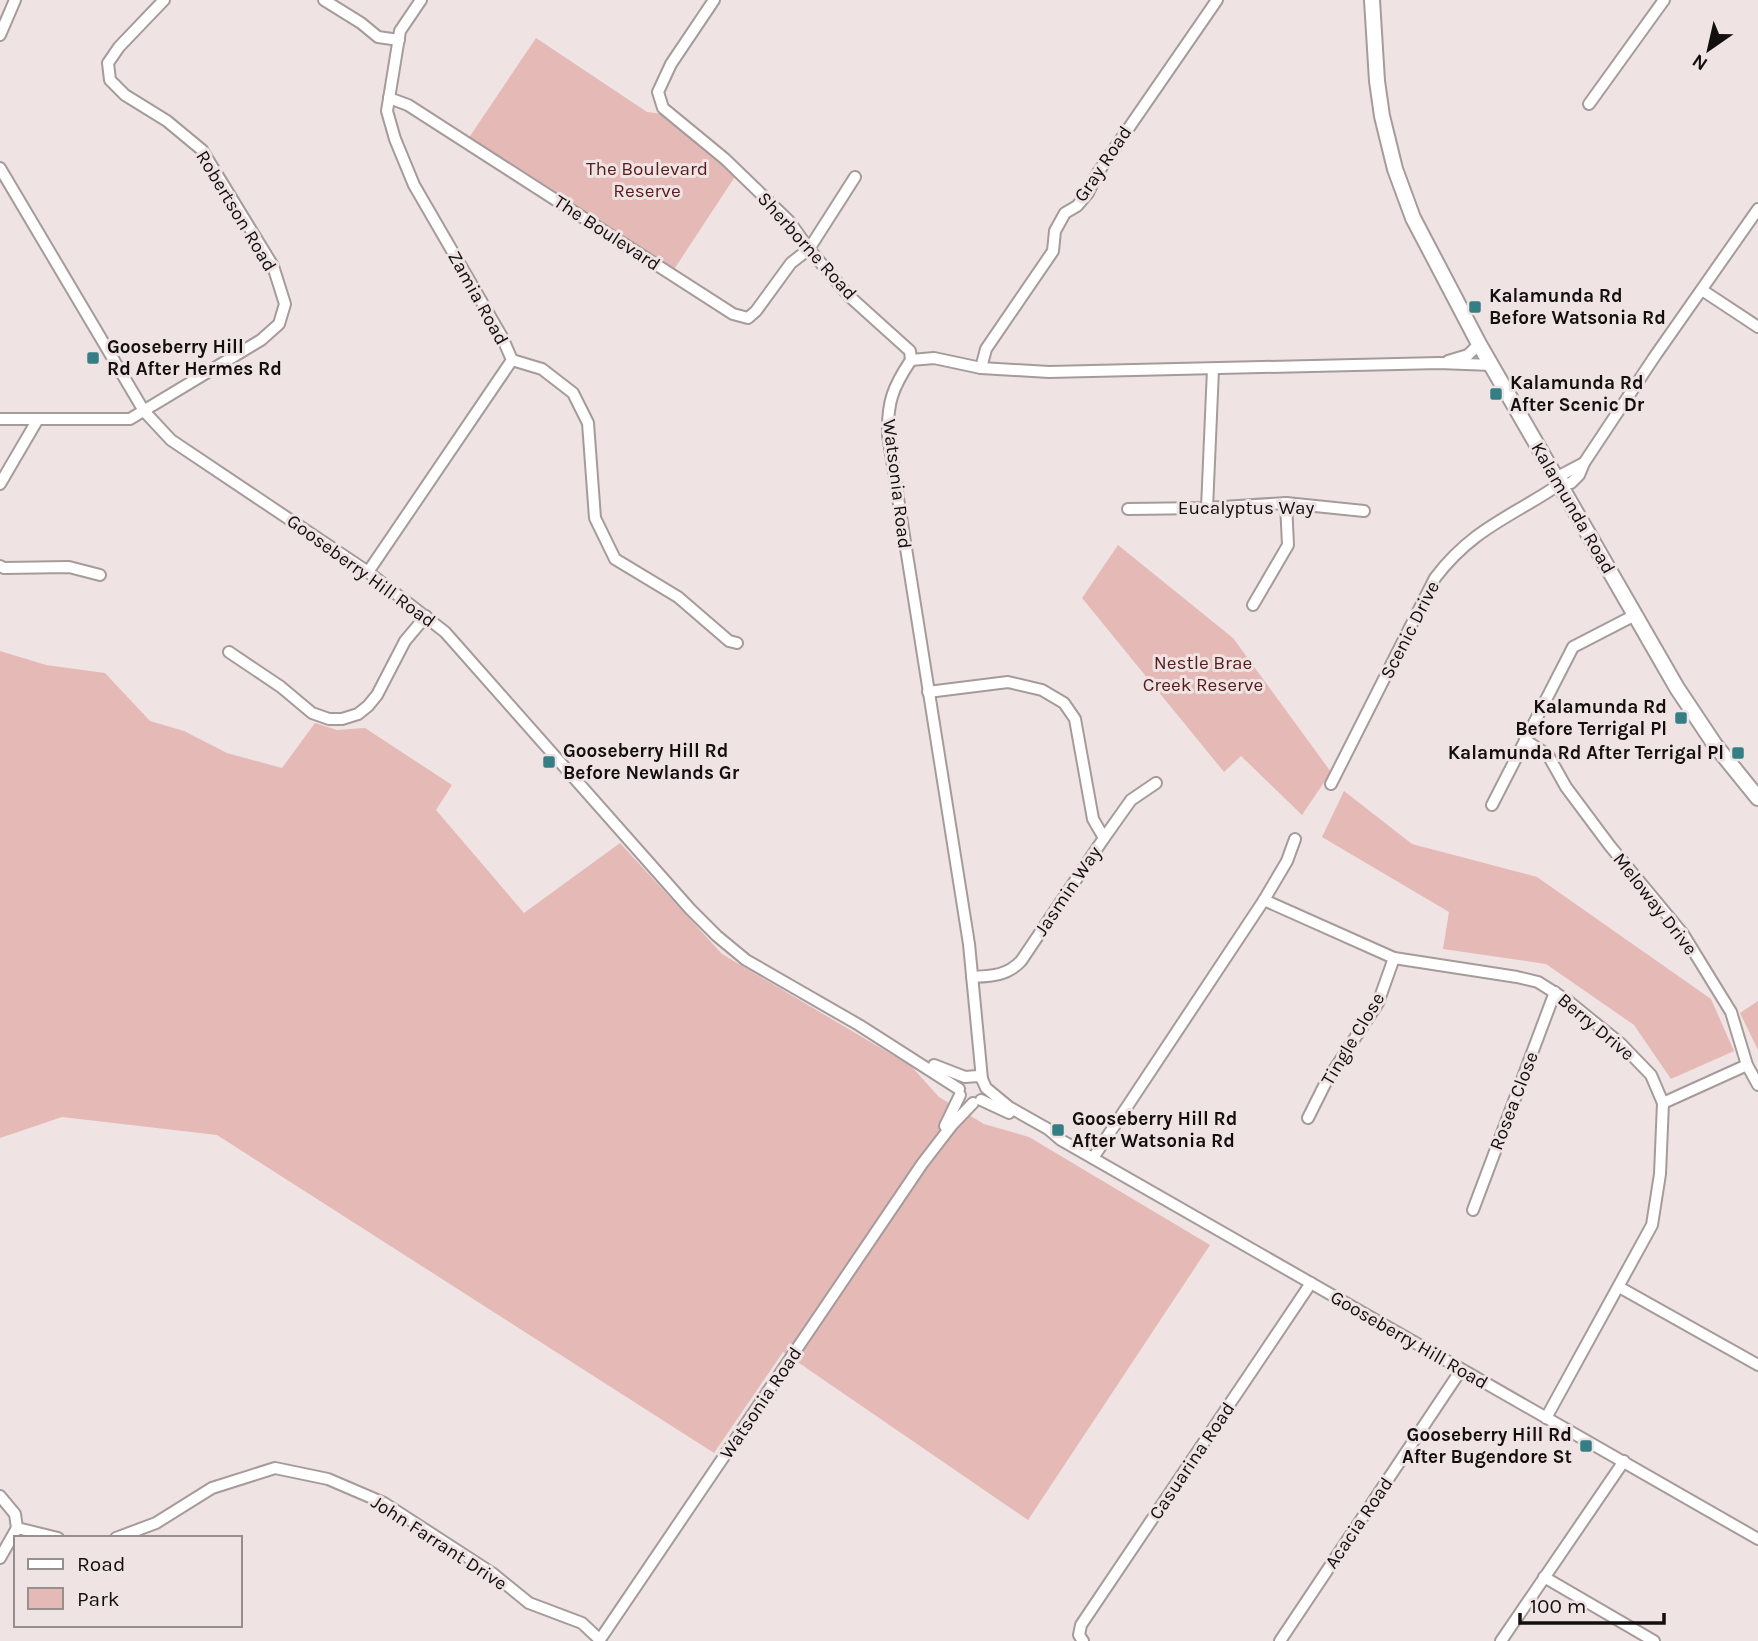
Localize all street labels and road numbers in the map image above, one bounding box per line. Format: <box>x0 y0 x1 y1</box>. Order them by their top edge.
street label: Gray Road <box>1070 122 1136 206</box>
street label: Robertson Road <box>191 147 281 275</box>
street label: Sherborne Road <box>753 188 861 304</box>
street label: The Boulevard <box>550 191 664 275</box>
street label: Zamia Road <box>443 247 513 349</box>
street label: Watsonia Road <box>878 418 916 550</box>
street label: Kalamunda Road <box>1526 438 1620 578</box>
street label: Eucalyptus Way <box>1178 497 1314 519</box>
street label: Gooseberry Hill Road <box>282 510 440 632</box>
street label: Scenic Drive <box>1376 577 1444 683</box>
street label: Jasmin Way <box>1030 842 1106 940</box>
street label: Meloway Drive <box>1608 849 1702 959</box>
street label: Tingle Close <box>1317 989 1389 1089</box>
street label: Berry Drive <box>1553 989 1639 1065</box>
street label: Rosea Close <box>1485 1049 1543 1153</box>
street label: Gooseberry Hill Road <box>1326 1286 1492 1394</box>
street label: Watsonia Road <box>715 1343 807 1463</box>
street label: Casuarina Road <box>1145 1398 1239 1524</box>
street label: Acacia Road <box>1320 1473 1398 1573</box>
street label: John Farrant Drive <box>367 1491 511 1595</box>

